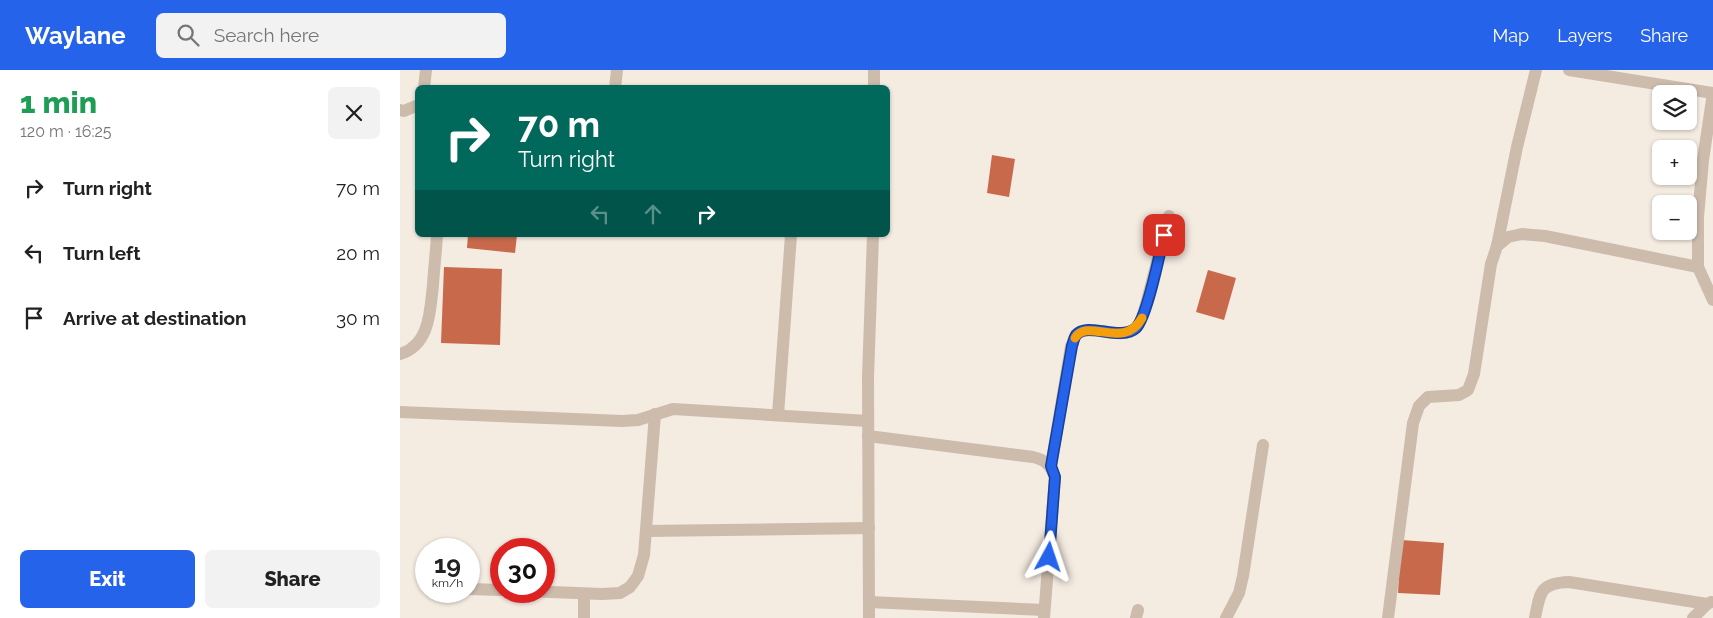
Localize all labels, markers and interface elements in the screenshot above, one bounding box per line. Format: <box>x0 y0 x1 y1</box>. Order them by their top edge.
search box <box>156 13 506 58</box>
text: Waylane <box>25 21 126 50</box>
icon: search <box>174 21 202 49</box>
text: Search here <box>214 24 319 46</box>
text: Map <box>1493 25 1529 46</box>
text: Layers <box>1557 25 1612 46</box>
text: Share <box>1640 25 1688 46</box>
text: 1 min <box>20 85 97 120</box>
map controls <box>1652 85 1697 240</box>
button: layers <box>1652 85 1697 130</box>
button: close <box>328 87 380 139</box>
text: 70 m <box>518 104 600 145</box>
icon: right <box>435 105 500 170</box>
text: 120 m · 16:25 <box>20 122 112 141</box>
button: + <box>1652 140 1697 185</box>
text: Turn right <box>518 146 615 172</box>
icon: right <box>20 174 48 202</box>
text: Turn right <box>63 177 152 199</box>
text: 70 m <box>336 177 380 199</box>
button: − <box>1652 195 1697 240</box>
icon: left <box>586 200 614 228</box>
icon: ahead <box>639 200 667 228</box>
icon: right <box>692 200 720 228</box>
pin <box>1143 214 1185 256</box>
icon: arrive <box>1150 221 1178 249</box>
icon: left <box>20 239 48 267</box>
text: Turn left <box>63 242 140 264</box>
text: 20 m <box>336 242 380 264</box>
icon: arrive <box>20 304 48 332</box>
text: Arrive at destination <box>63 307 247 329</box>
text: 30 m <box>336 307 380 329</box>
position arrow <box>1022 530 1074 582</box>
speed limit sign: 30 <box>490 538 555 603</box>
text: 19 <box>434 549 461 579</box>
button: Exit <box>20 550 195 608</box>
button: Share <box>205 550 380 608</box>
text: km/h <box>432 576 463 590</box>

